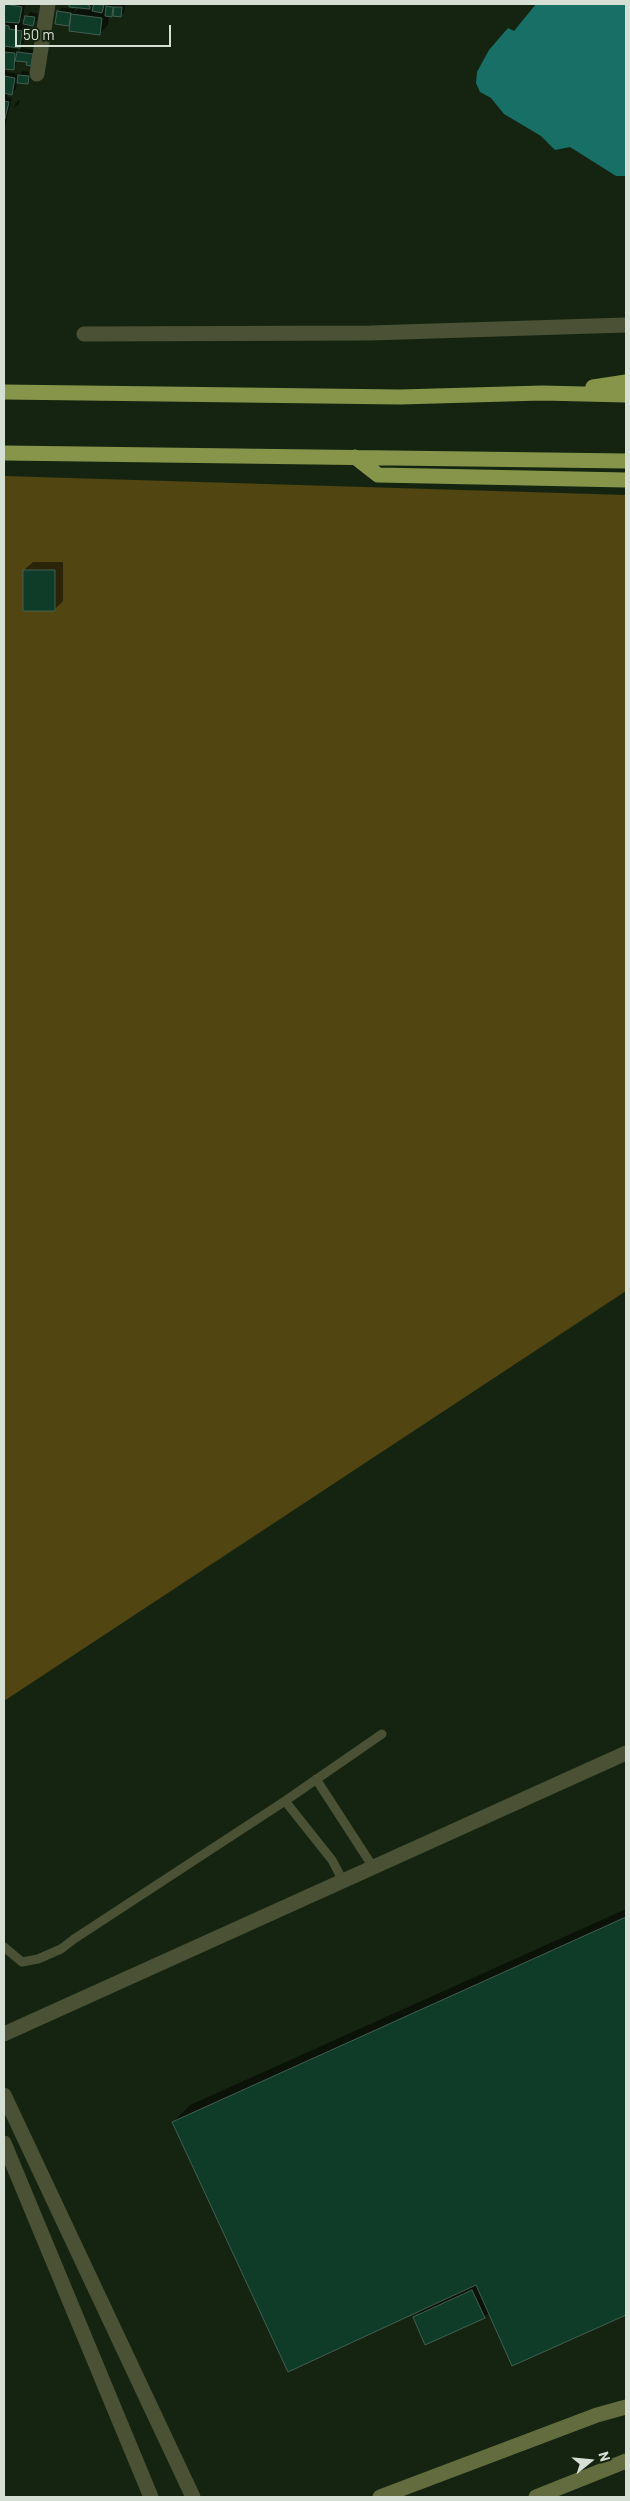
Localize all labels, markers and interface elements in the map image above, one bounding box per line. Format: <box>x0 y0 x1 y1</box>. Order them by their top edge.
scale bar <box>18 15 174 47</box>
text: 50 m <box>23 25 55 43</box>
north arrow <box>565 2436 615 2486</box>
text: N <box>595 2450 614 2463</box>

